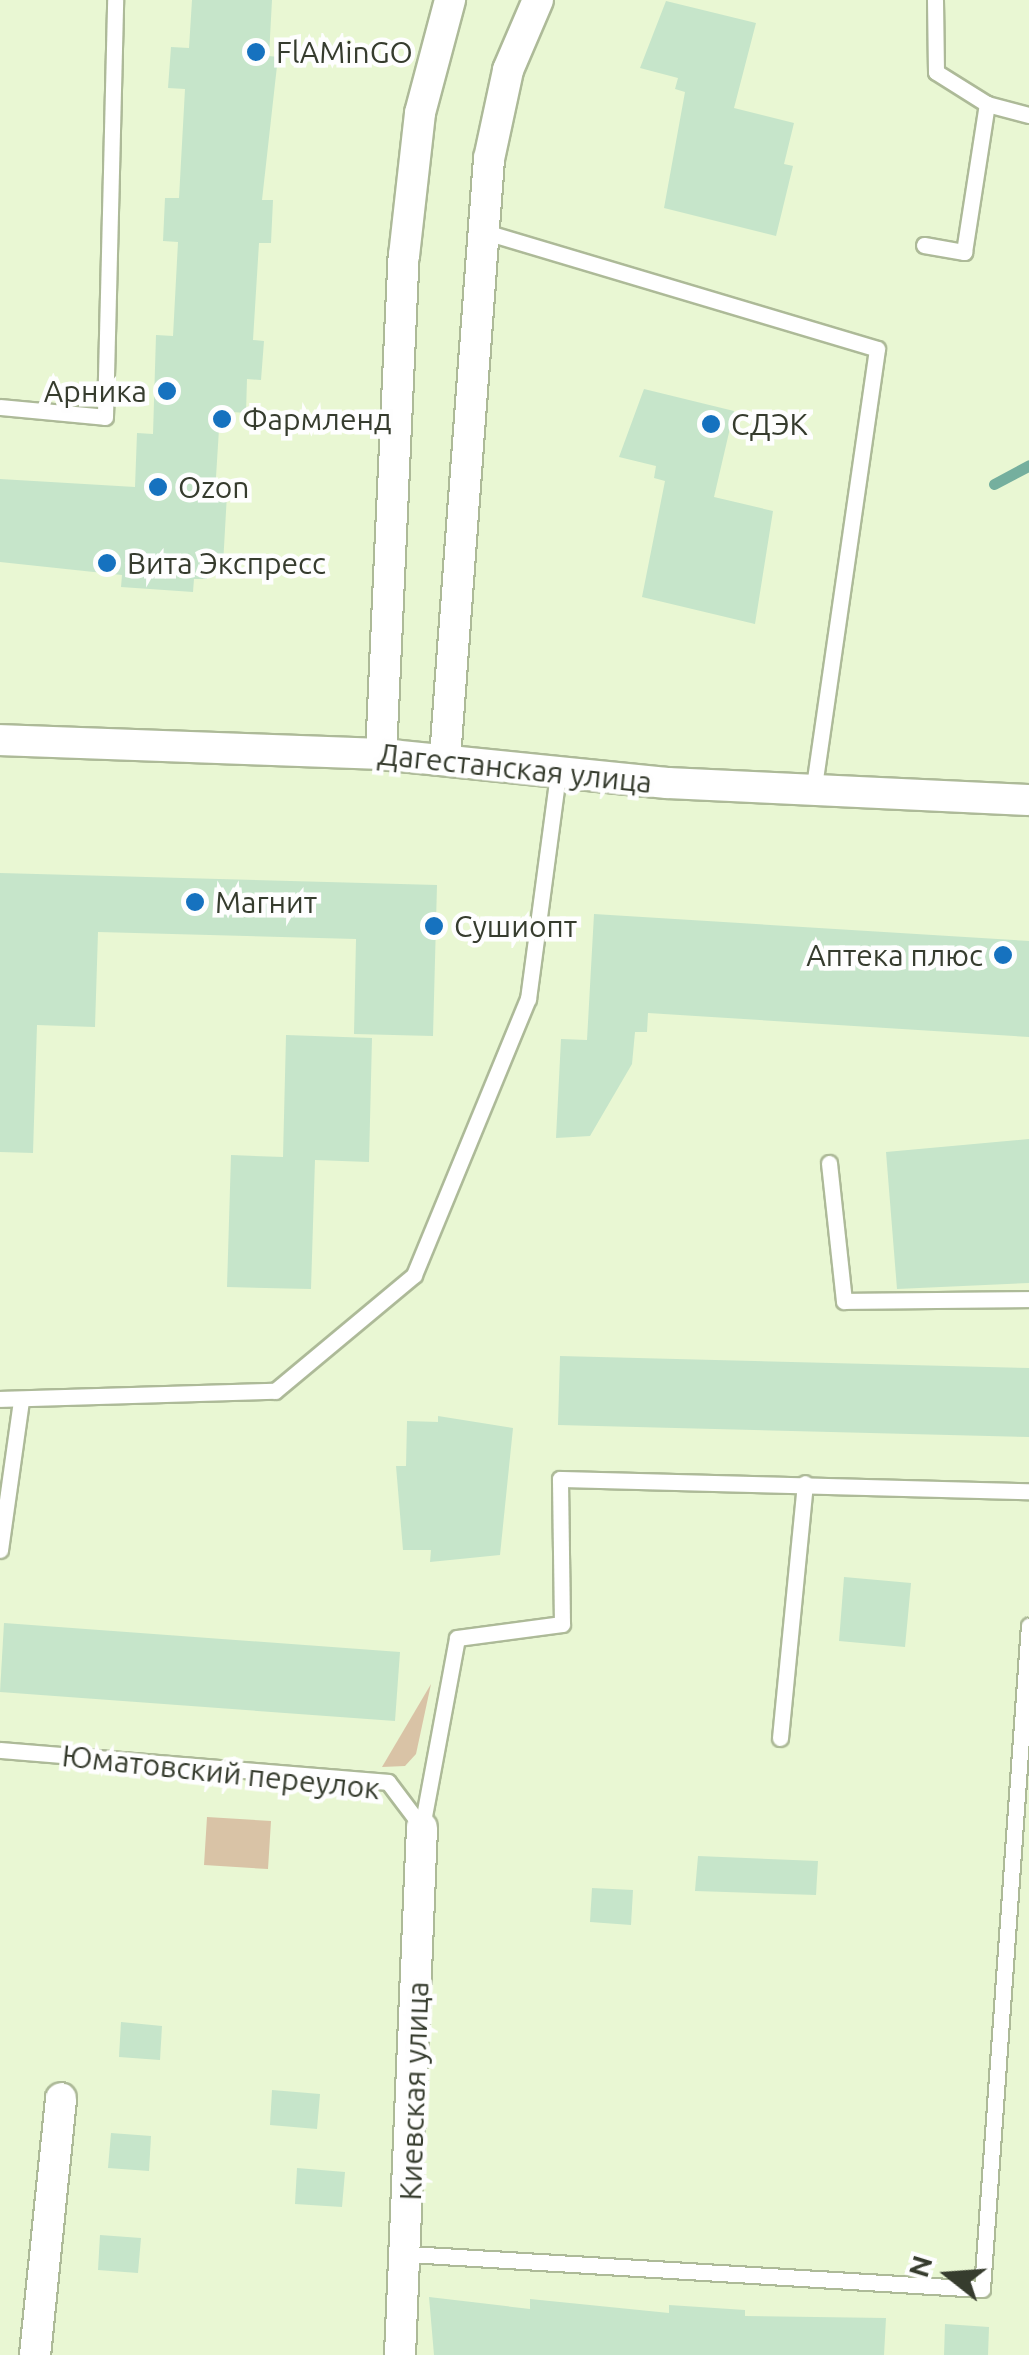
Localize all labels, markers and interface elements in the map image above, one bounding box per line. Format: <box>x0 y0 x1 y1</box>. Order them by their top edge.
place label: FlAMinGO <box>276 34 413 70</box>
marker: FlAMinGO <box>245 41 267 63</box>
place label: Арника <box>44 373 147 409</box>
marker: Арника <box>156 380 178 402</box>
place label: Фармленд <box>242 401 392 437</box>
place label: СДЭК <box>731 406 808 442</box>
marker: Фармленд <box>211 408 233 430</box>
marker: СДЭК <box>700 413 722 435</box>
place label: Ozon <box>178 469 249 505</box>
marker: Ozon <box>147 476 169 498</box>
place label: Вита Экспресс <box>127 545 326 581</box>
marker: Вита Экспресс <box>96 552 118 574</box>
street label: Дагестанская улица <box>376 736 654 800</box>
place label: Магнит <box>215 884 317 920</box>
marker: Магнит <box>184 891 206 913</box>
place label: Сушиопт <box>454 908 577 944</box>
marker: Сушиопт <box>423 915 445 937</box>
place label: Аптека плюс <box>806 937 983 973</box>
marker: Аптека плюс <box>992 944 1014 966</box>
street label: Юматовский переулок <box>60 1737 382 1807</box>
street label: Киевская улица <box>392 1981 436 2201</box>
north arrow <box>899 2225 999 2325</box>
text: N <box>902 2252 938 2281</box>

